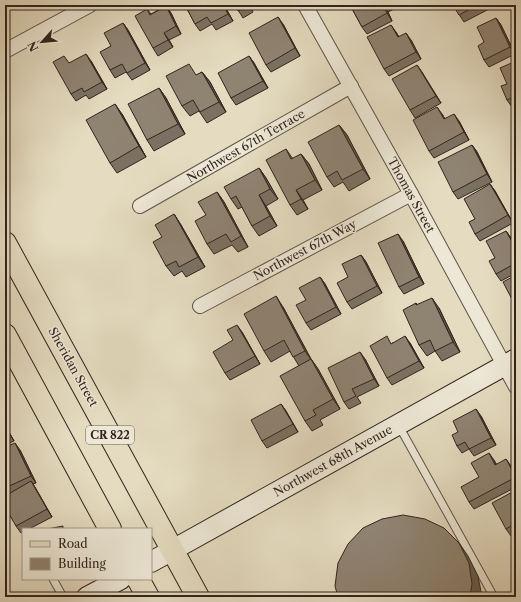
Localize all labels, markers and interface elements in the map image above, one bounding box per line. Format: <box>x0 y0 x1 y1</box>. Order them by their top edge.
north arrow <box>22 22 62 62</box>
text: N <box>24 39 41 54</box>
street label: Northwest 67th Terrace <box>184 105 308 186</box>
street label: Thomas Street <box>385 154 439 236</box>
street label: Northwest 67th Way <box>251 216 359 283</box>
street label: Sheridan Street <box>45 324 102 410</box>
street label: Northwest 68th Avenue <box>271 421 395 500</box>
road number: CR 822 <box>86 426 134 444</box>
legend <box>22 528 152 580</box>
text: Road <box>58 536 88 551</box>
text: Building <box>58 556 106 571</box>

